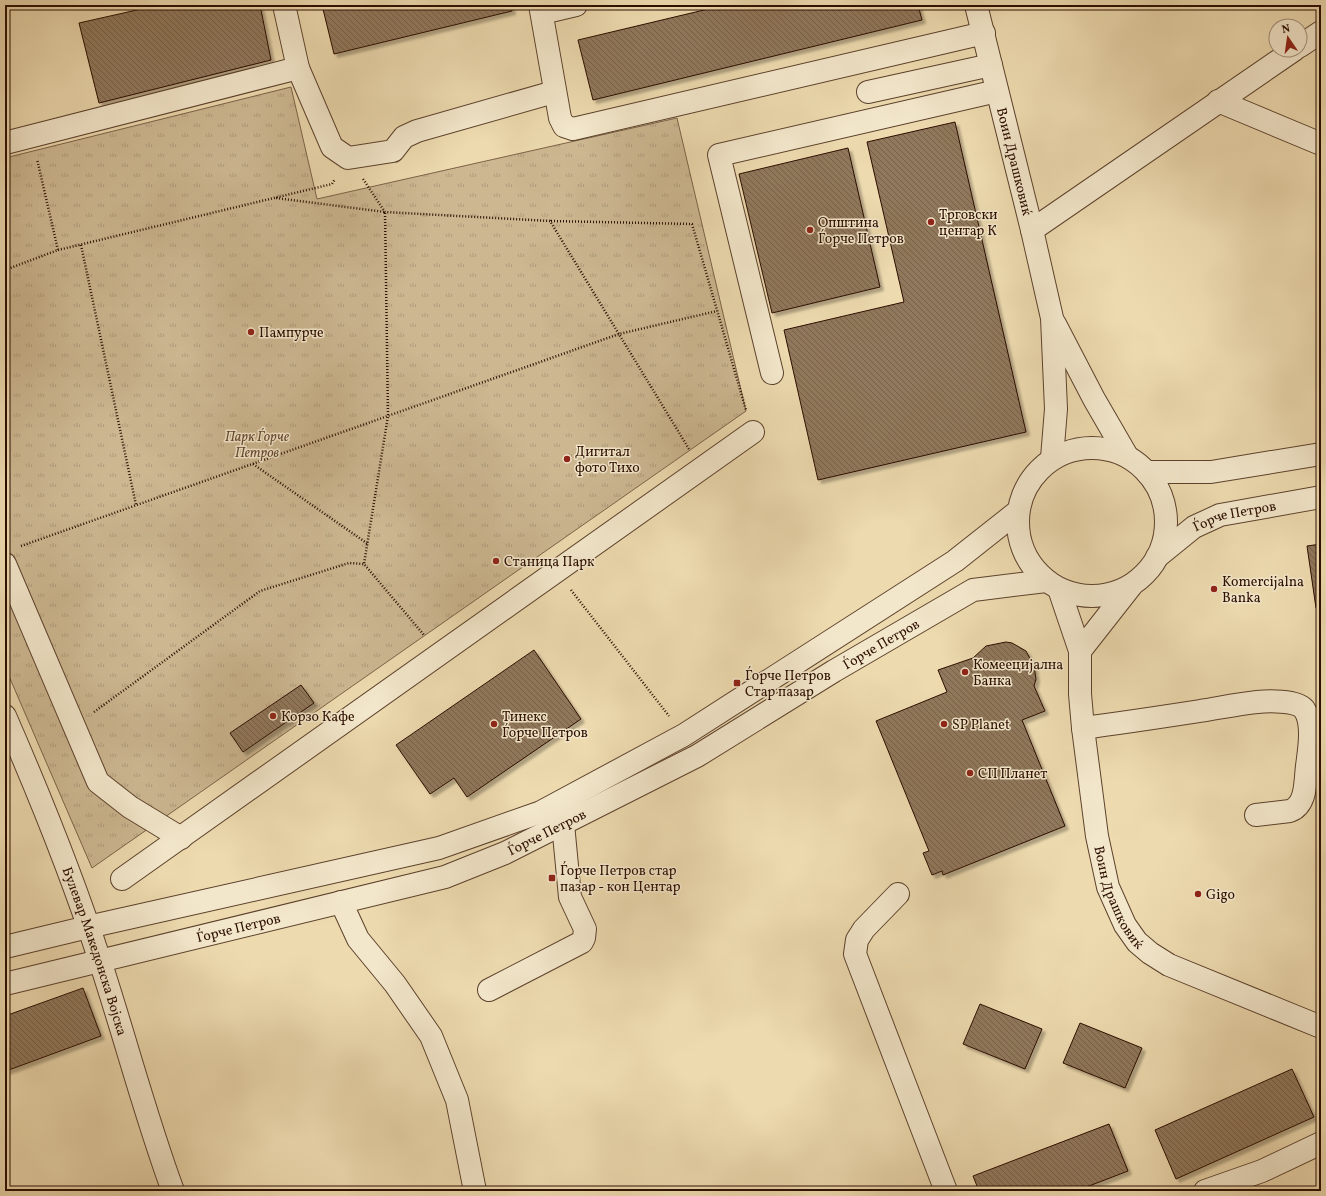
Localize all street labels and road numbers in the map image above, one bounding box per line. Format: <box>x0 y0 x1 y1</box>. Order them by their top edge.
street label: Воин Драшковиќ <box>991 106 1036 218</box>
street label: Ѓорче Петров <box>1190 497 1278 537</box>
street label: Ѓорче Петров <box>839 615 924 675</box>
street label: Ѓорче Петров <box>504 805 590 861</box>
street label: Воин Драшковиќ <box>1088 844 1147 955</box>
street label: Булевар Македонска Војска <box>57 865 131 1038</box>
street label: Ѓорче Петров <box>194 909 283 948</box>

